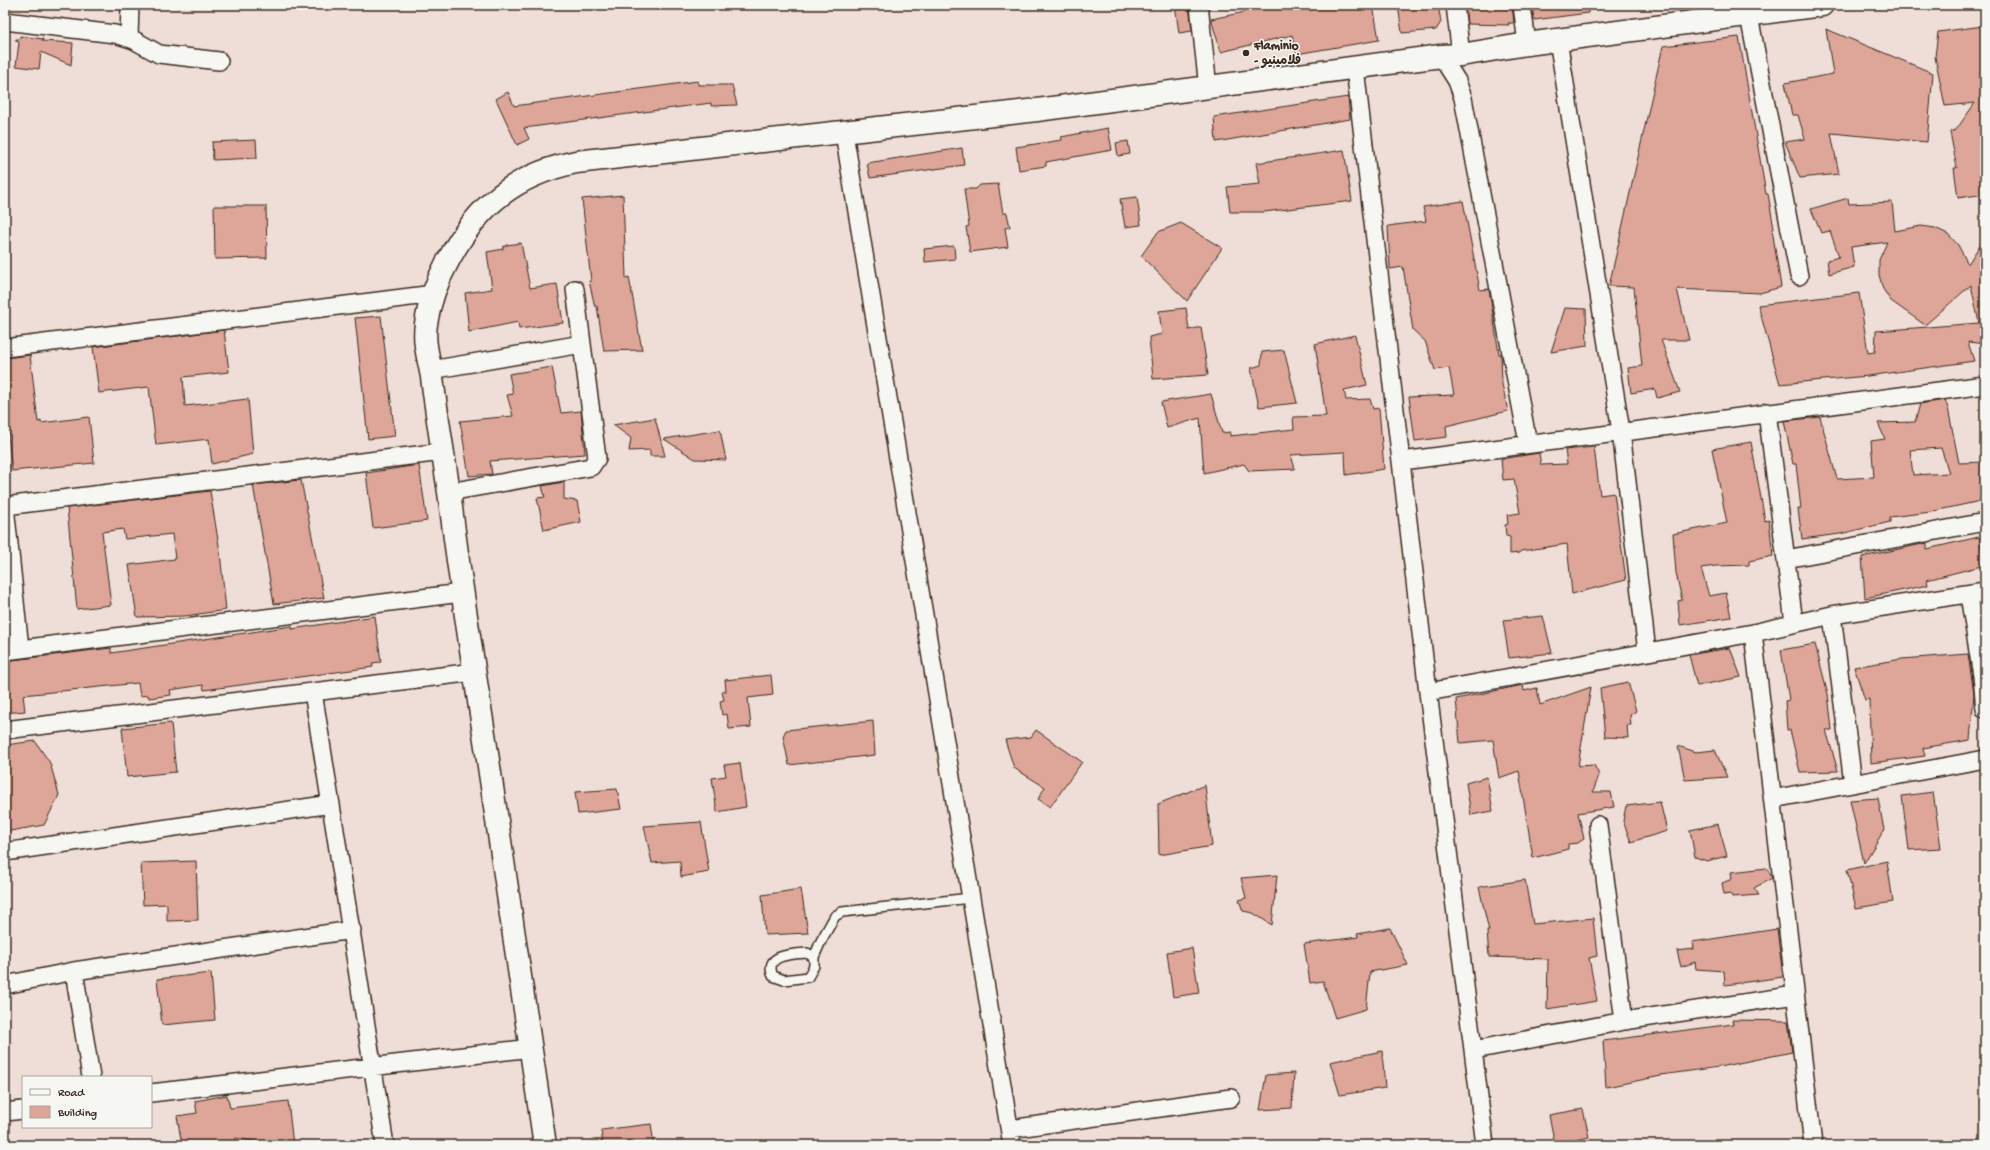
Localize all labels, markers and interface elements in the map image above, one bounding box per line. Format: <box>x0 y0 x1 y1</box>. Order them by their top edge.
place label: Flaminio - فلامينيو <box>1253 39 1301 69</box>
marker: Flaminio - فلامينيو <box>1241 48 1251 58</box>
legend <box>22 1076 152 1128</box>
text: Road <box>58 1087 85 1101</box>
text: Building <box>57 1107 97 1121</box>

